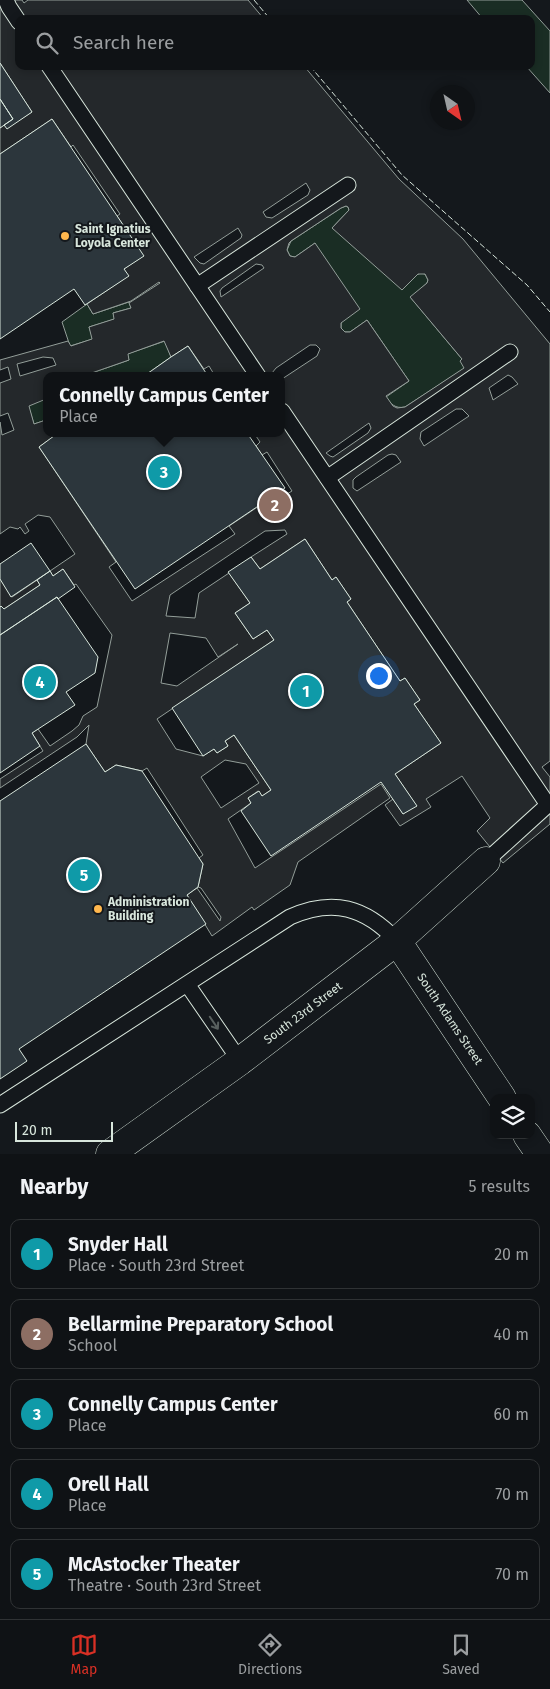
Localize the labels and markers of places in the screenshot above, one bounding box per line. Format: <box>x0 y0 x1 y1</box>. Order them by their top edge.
place label: Saint Ignatius Loyola Center <box>75 222 151 250</box>
marker: Saint Ignatius Loyola Center <box>59 230 71 242</box>
pin: 3 <box>148 453 180 491</box>
pin: 2 <box>259 486 291 524</box>
pin: 4 <box>24 663 56 701</box>
pin: 1 <box>290 672 322 710</box>
pin: 5 <box>68 856 100 894</box>
place label: Administration Building <box>107 895 190 923</box>
marker: Administration Building <box>92 903 104 915</box>

